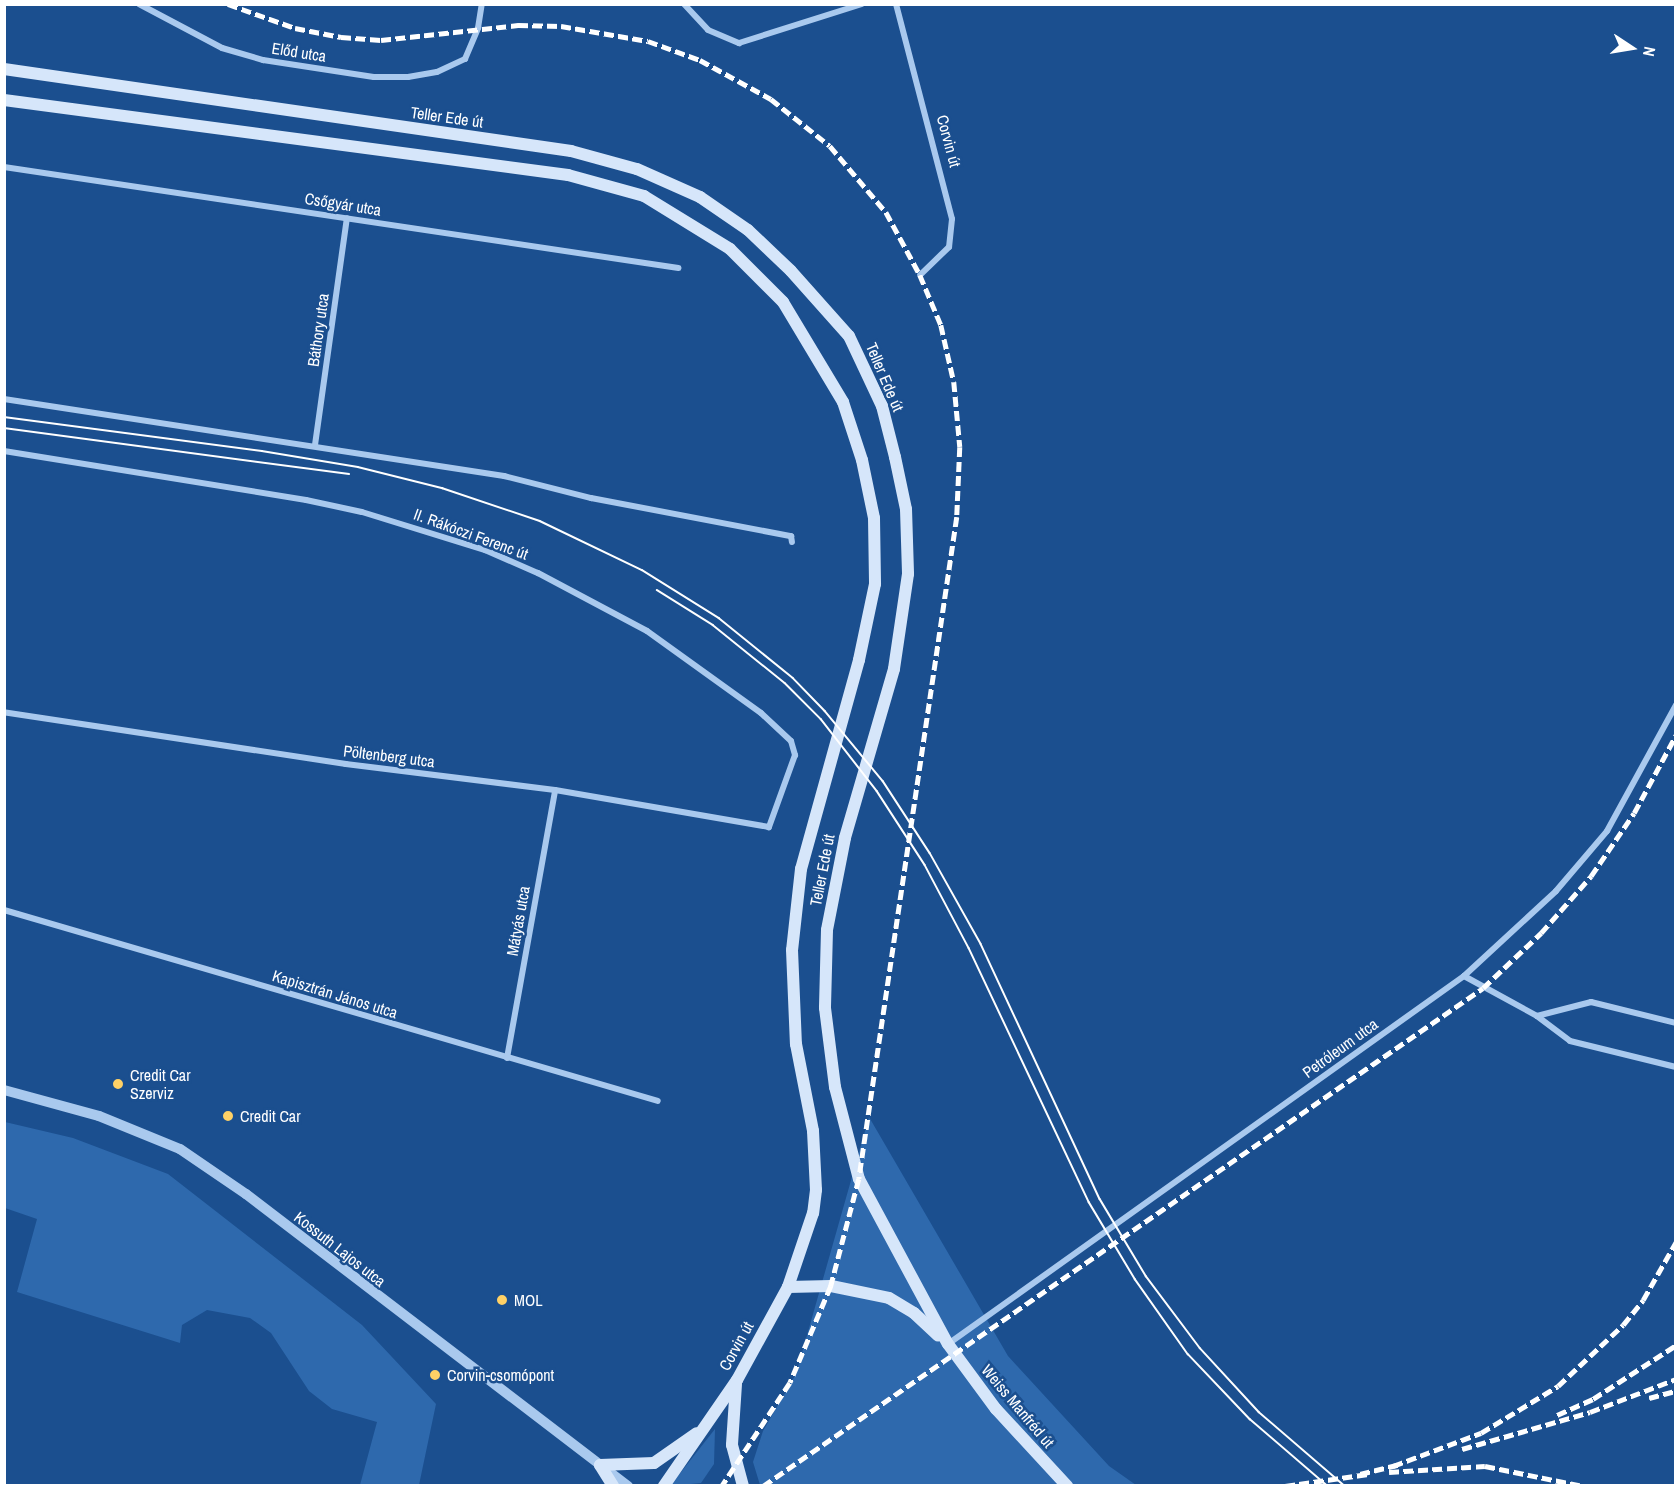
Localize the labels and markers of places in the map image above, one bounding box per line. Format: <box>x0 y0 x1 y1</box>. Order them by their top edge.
place label: Credit Car Szerviz <box>130 1065 191 1103</box>
marker: Credit Car Szerviz <box>111 1077 125 1091</box>
place label: Credit Car <box>240 1106 301 1126</box>
marker: Credit Car <box>221 1109 235 1123</box>
place label: MOL <box>514 1290 542 1310</box>
marker: MOL <box>495 1293 509 1307</box>
place label: Corvin-csomópont <box>447 1365 554 1385</box>
marker: Corvin-csomópont <box>428 1368 442 1382</box>

